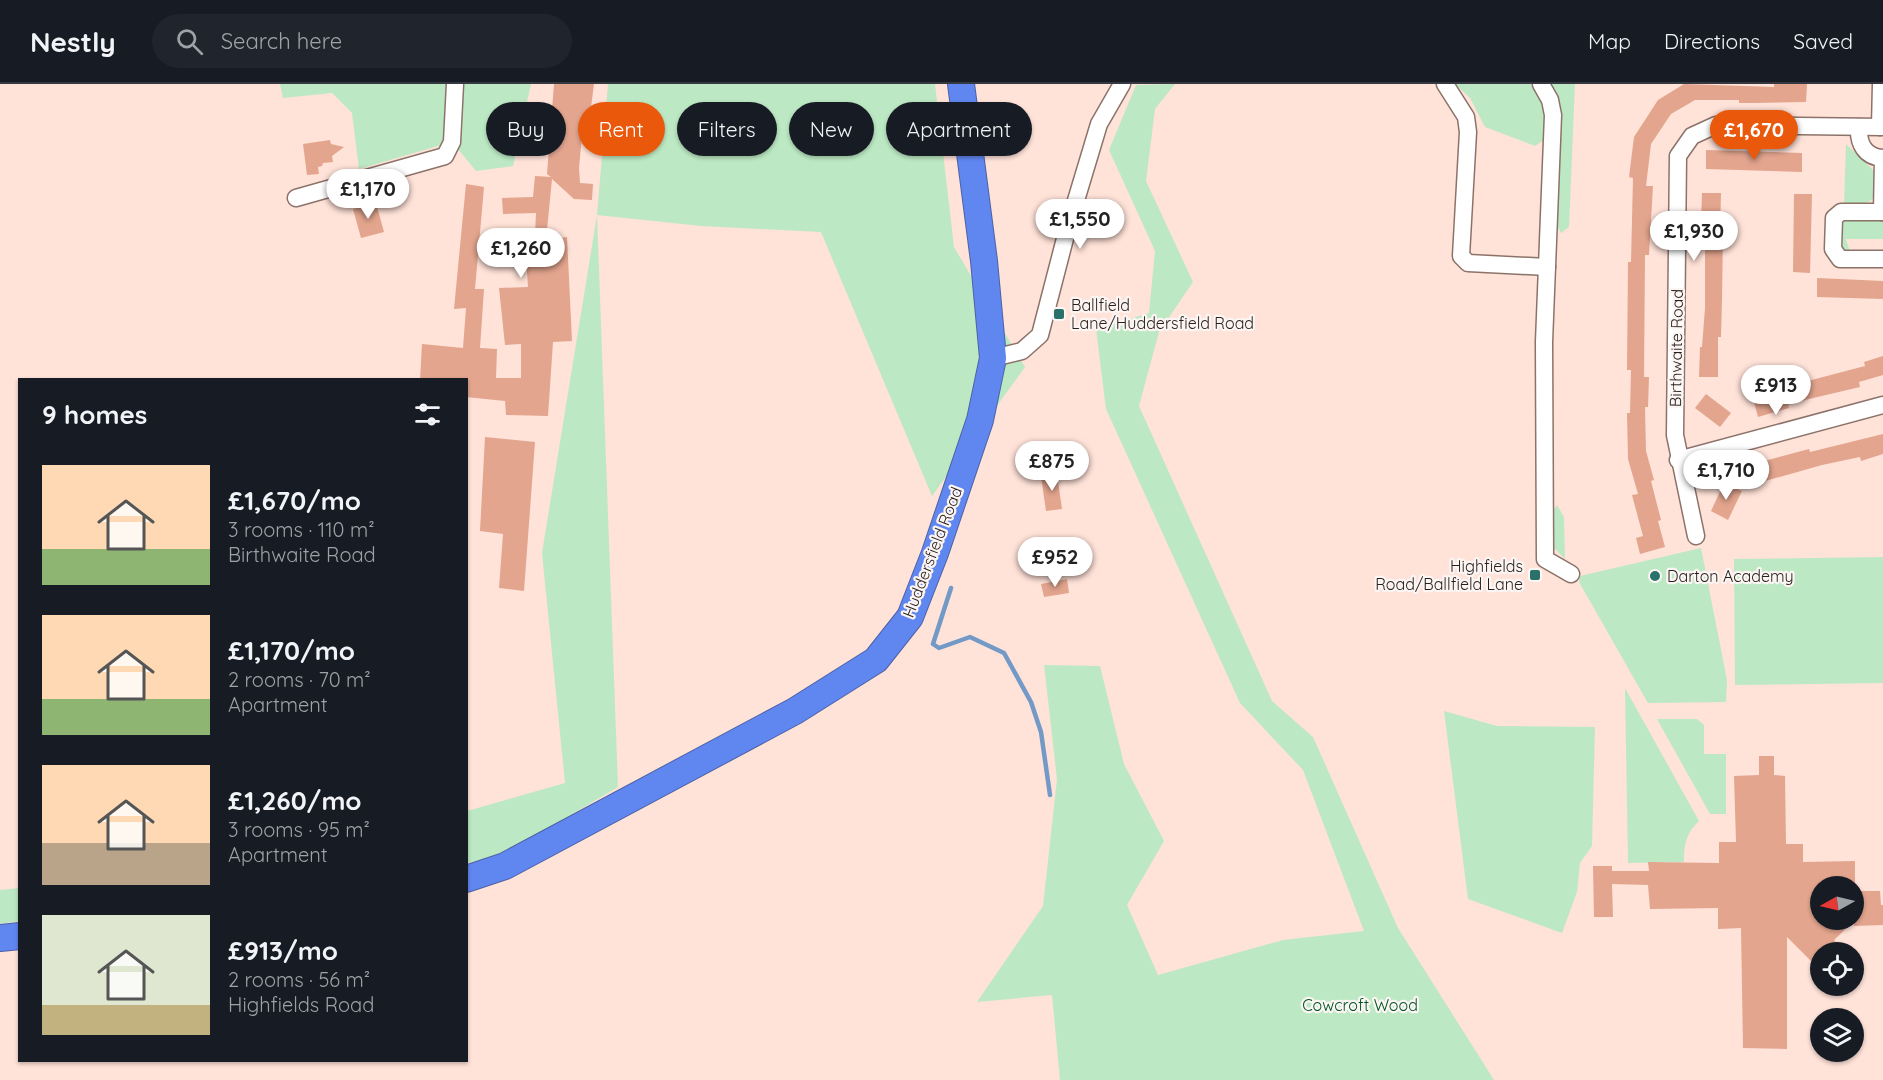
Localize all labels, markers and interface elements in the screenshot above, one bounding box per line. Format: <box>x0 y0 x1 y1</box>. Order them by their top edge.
search box <box>152 14 572 68</box>
text: Nestly <box>30 24 116 59</box>
icon: search <box>173 25 206 58</box>
text: Search here <box>221 27 342 55</box>
text: Map <box>1588 28 1631 54</box>
text: Directions <box>1664 28 1760 54</box>
text: Saved <box>1793 28 1853 54</box>
chip: Buy <box>486 102 566 156</box>
chip: Rent <box>578 102 665 156</box>
chip: Filters <box>677 102 777 156</box>
chip: New <box>789 102 874 156</box>
chip: Apartment <box>886 102 1032 156</box>
pin: £1,670 <box>1705 110 1803 161</box>
text: £1,670 <box>1724 117 1784 142</box>
pin: £1,170 <box>319 169 417 220</box>
text: £1,170 <box>340 176 396 201</box>
pin: £1,550 <box>1031 199 1129 250</box>
text: £1,550 <box>1049 206 1111 231</box>
pin: £1,930 <box>1645 211 1743 262</box>
text: £1,930 <box>1664 218 1724 243</box>
pin: £1,260 <box>472 228 570 279</box>
text: £1,260 <box>491 235 551 260</box>
street label: Birthwaite Road <box>1665 289 1687 407</box>
place label: Ballfield Lane/Huddersfield Road <box>1071 295 1254 333</box>
marker: Ballfield Lane/Huddersfield Road <box>1052 307 1066 321</box>
pin: £913 <box>1740 365 1812 416</box>
text: £913 <box>1755 372 1797 397</box>
text: 9 homes <box>42 398 147 431</box>
icon: filters <box>411 398 444 431</box>
pin: £875 <box>1016 441 1088 492</box>
text: £875 <box>1029 448 1075 473</box>
pin: £1,710 <box>1677 450 1775 501</box>
text: £1,710 <box>1697 457 1755 482</box>
text: £1,670/mo <box>228 484 361 517</box>
street label: Huddersfield Road <box>898 484 966 620</box>
icon: home <box>90 489 162 561</box>
text: 3 rooms · 110 m² <box>228 517 375 542</box>
pin: £952 <box>1019 537 1091 588</box>
text: Birthwaite Road <box>228 542 376 567</box>
text: £952 <box>1032 544 1078 569</box>
place label: Highfields Road/Ballfield Lane <box>1375 556 1523 594</box>
place label: Darton Academy <box>1667 566 1794 586</box>
marker: Highfields Road/Ballfield Lane <box>1528 568 1542 582</box>
marker: Darton Academy <box>1648 569 1662 583</box>
text: £1,170/mo <box>228 634 355 667</box>
icon: home <box>90 639 162 711</box>
text: 2 rooms · 70 m² <box>228 667 371 692</box>
text: Apartment <box>228 692 328 717</box>
text: £1,260/mo <box>228 784 362 817</box>
icon: home <box>90 789 162 861</box>
text: 3 rooms · 95 m² <box>228 817 370 842</box>
text: Apartment <box>228 842 328 867</box>
north arrow <box>1810 876 1864 930</box>
map controls <box>1810 876 1864 1062</box>
text: £913/mo <box>228 934 338 967</box>
icon: home <box>90 939 162 1011</box>
button: locate <box>1810 942 1864 996</box>
text: 2 rooms · 56 m² <box>228 967 370 992</box>
text: Highfields Road <box>228 992 374 1017</box>
park label: Cowcroft Wood <box>1302 995 1418 1015</box>
button: layers <box>1810 1008 1864 1062</box>

